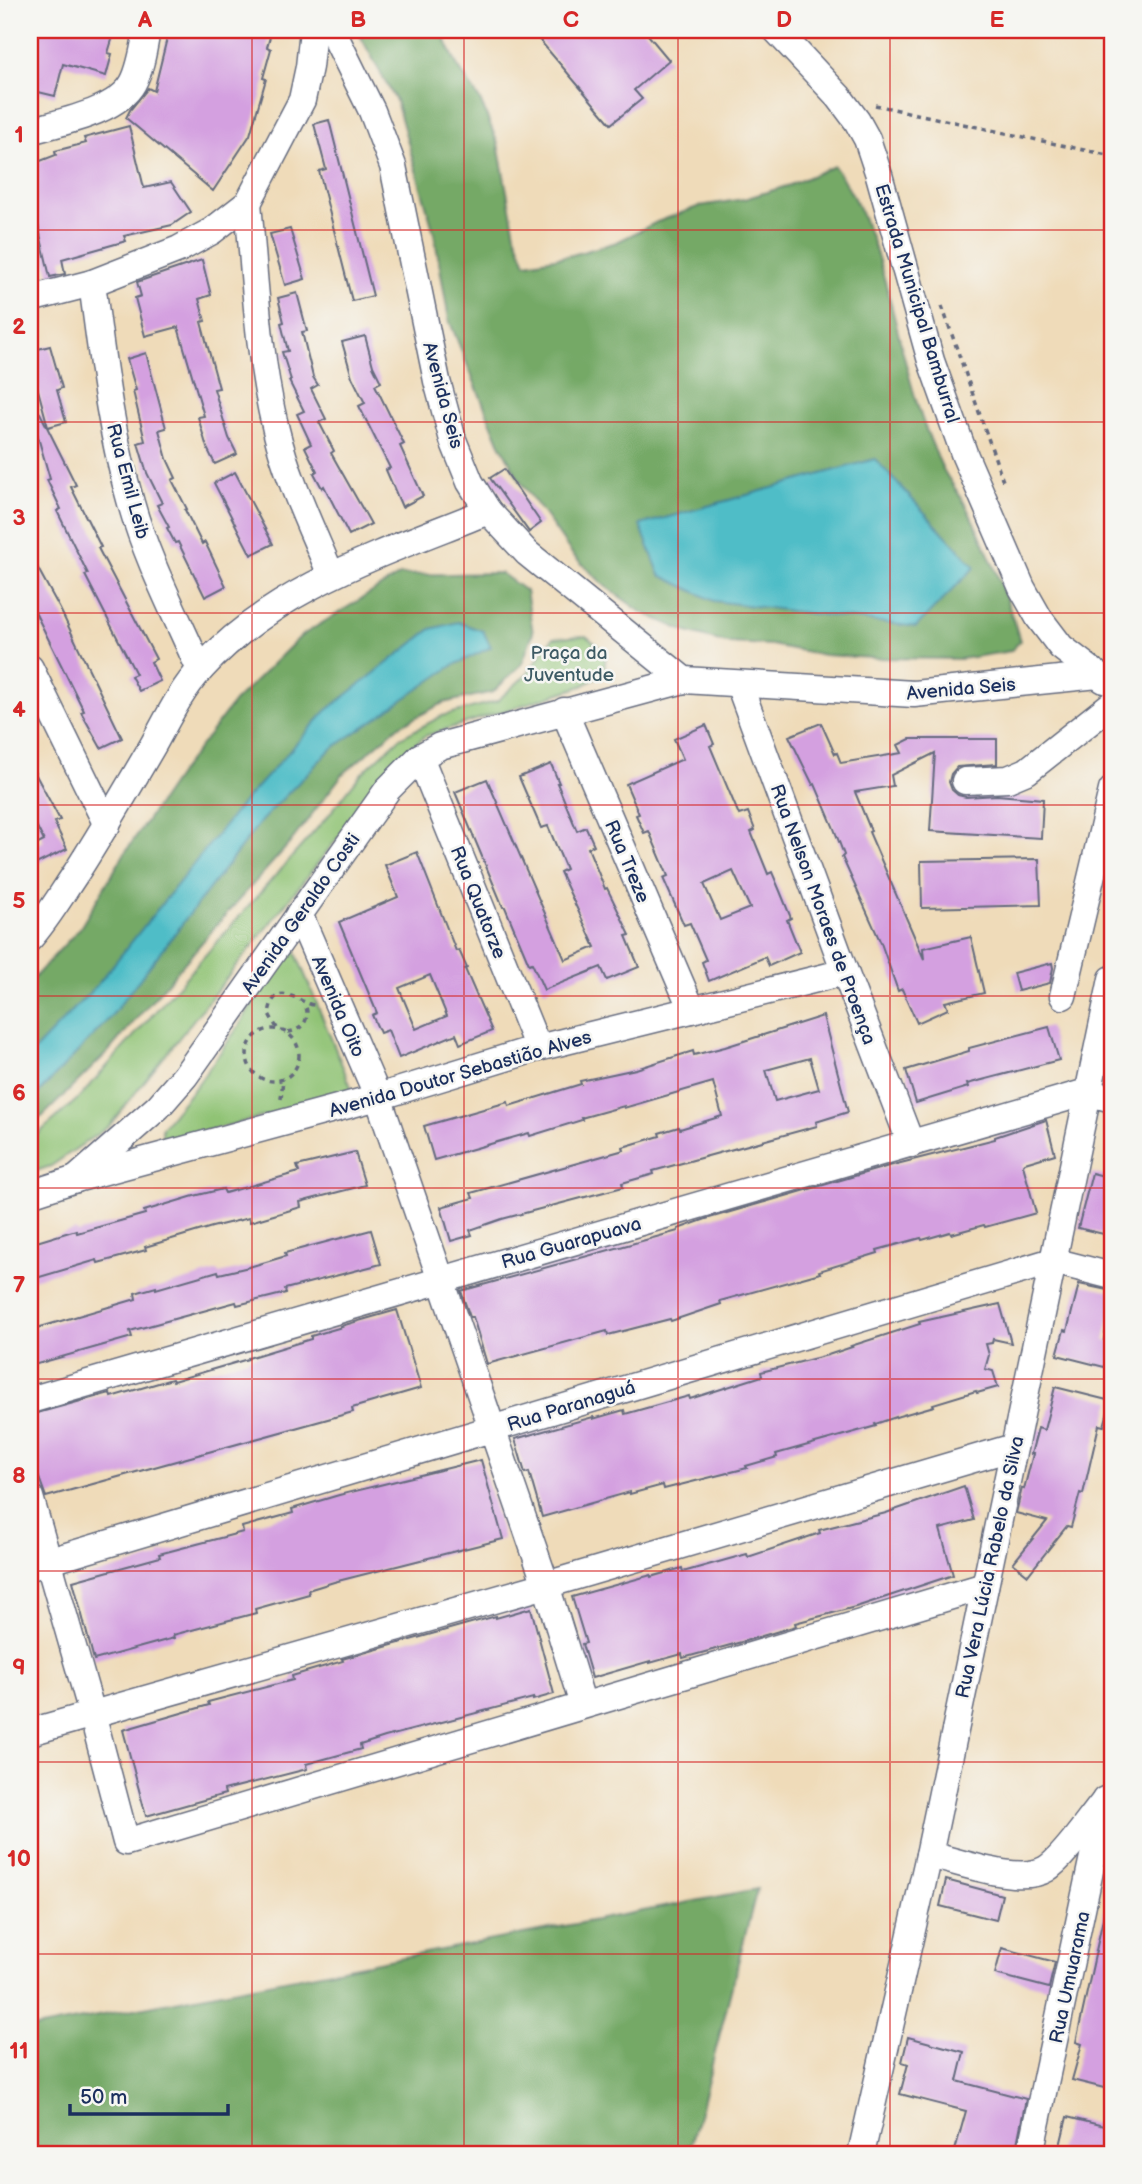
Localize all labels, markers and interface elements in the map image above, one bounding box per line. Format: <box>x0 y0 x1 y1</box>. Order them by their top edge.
text: A <box>137 6 153 34</box>
text: B <box>350 6 366 34</box>
text: C <box>563 6 579 34</box>
text: D <box>776 6 792 34</box>
text: E <box>990 6 1005 34</box>
text: 1 <box>14 121 24 149</box>
street label: Estrada Municipal Bamburral <box>869 181 964 426</box>
text: 2 <box>12 313 26 341</box>
street label: Avenida Seis <box>417 340 468 451</box>
street label: Rua Emil Leib <box>101 421 154 542</box>
text: 3 <box>12 504 26 532</box>
park label: Praça da Juventude <box>524 642 614 687</box>
street label: Avenida Seis <box>906 673 1017 706</box>
text: 4 <box>12 696 26 724</box>
street label: Rua Nelson Moraes de Proença <box>765 781 880 1048</box>
street label: Rua Treze <box>599 817 654 906</box>
street label: Avenida Geraldo Costi <box>237 829 365 999</box>
street label: Rua Quatorze <box>445 843 511 962</box>
text: 5 <box>12 887 26 915</box>
street label: Avenida Oito <box>306 952 369 1061</box>
street label: Avenida Doutor Sebastião Alves <box>327 1026 594 1123</box>
text: 6 <box>12 1079 26 1107</box>
street label: Rua Guarapuava <box>499 1212 644 1274</box>
text: 7 <box>13 1271 26 1299</box>
street label: Rua Paranaguá <box>505 1376 638 1437</box>
street label: Rua Vera Lúcia Rabelo da Silva <box>951 1434 1030 1701</box>
text: 8 <box>12 1462 26 1490</box>
text: 9 <box>12 1654 26 1682</box>
text: 10 <box>7 1845 31 1873</box>
street label: Rua Umuarama <box>1045 1909 1096 2046</box>
text: 11 <box>9 2037 29 2065</box>
scale bar <box>70 2072 228 2116</box>
text: 50 m <box>80 2085 127 2110</box>

